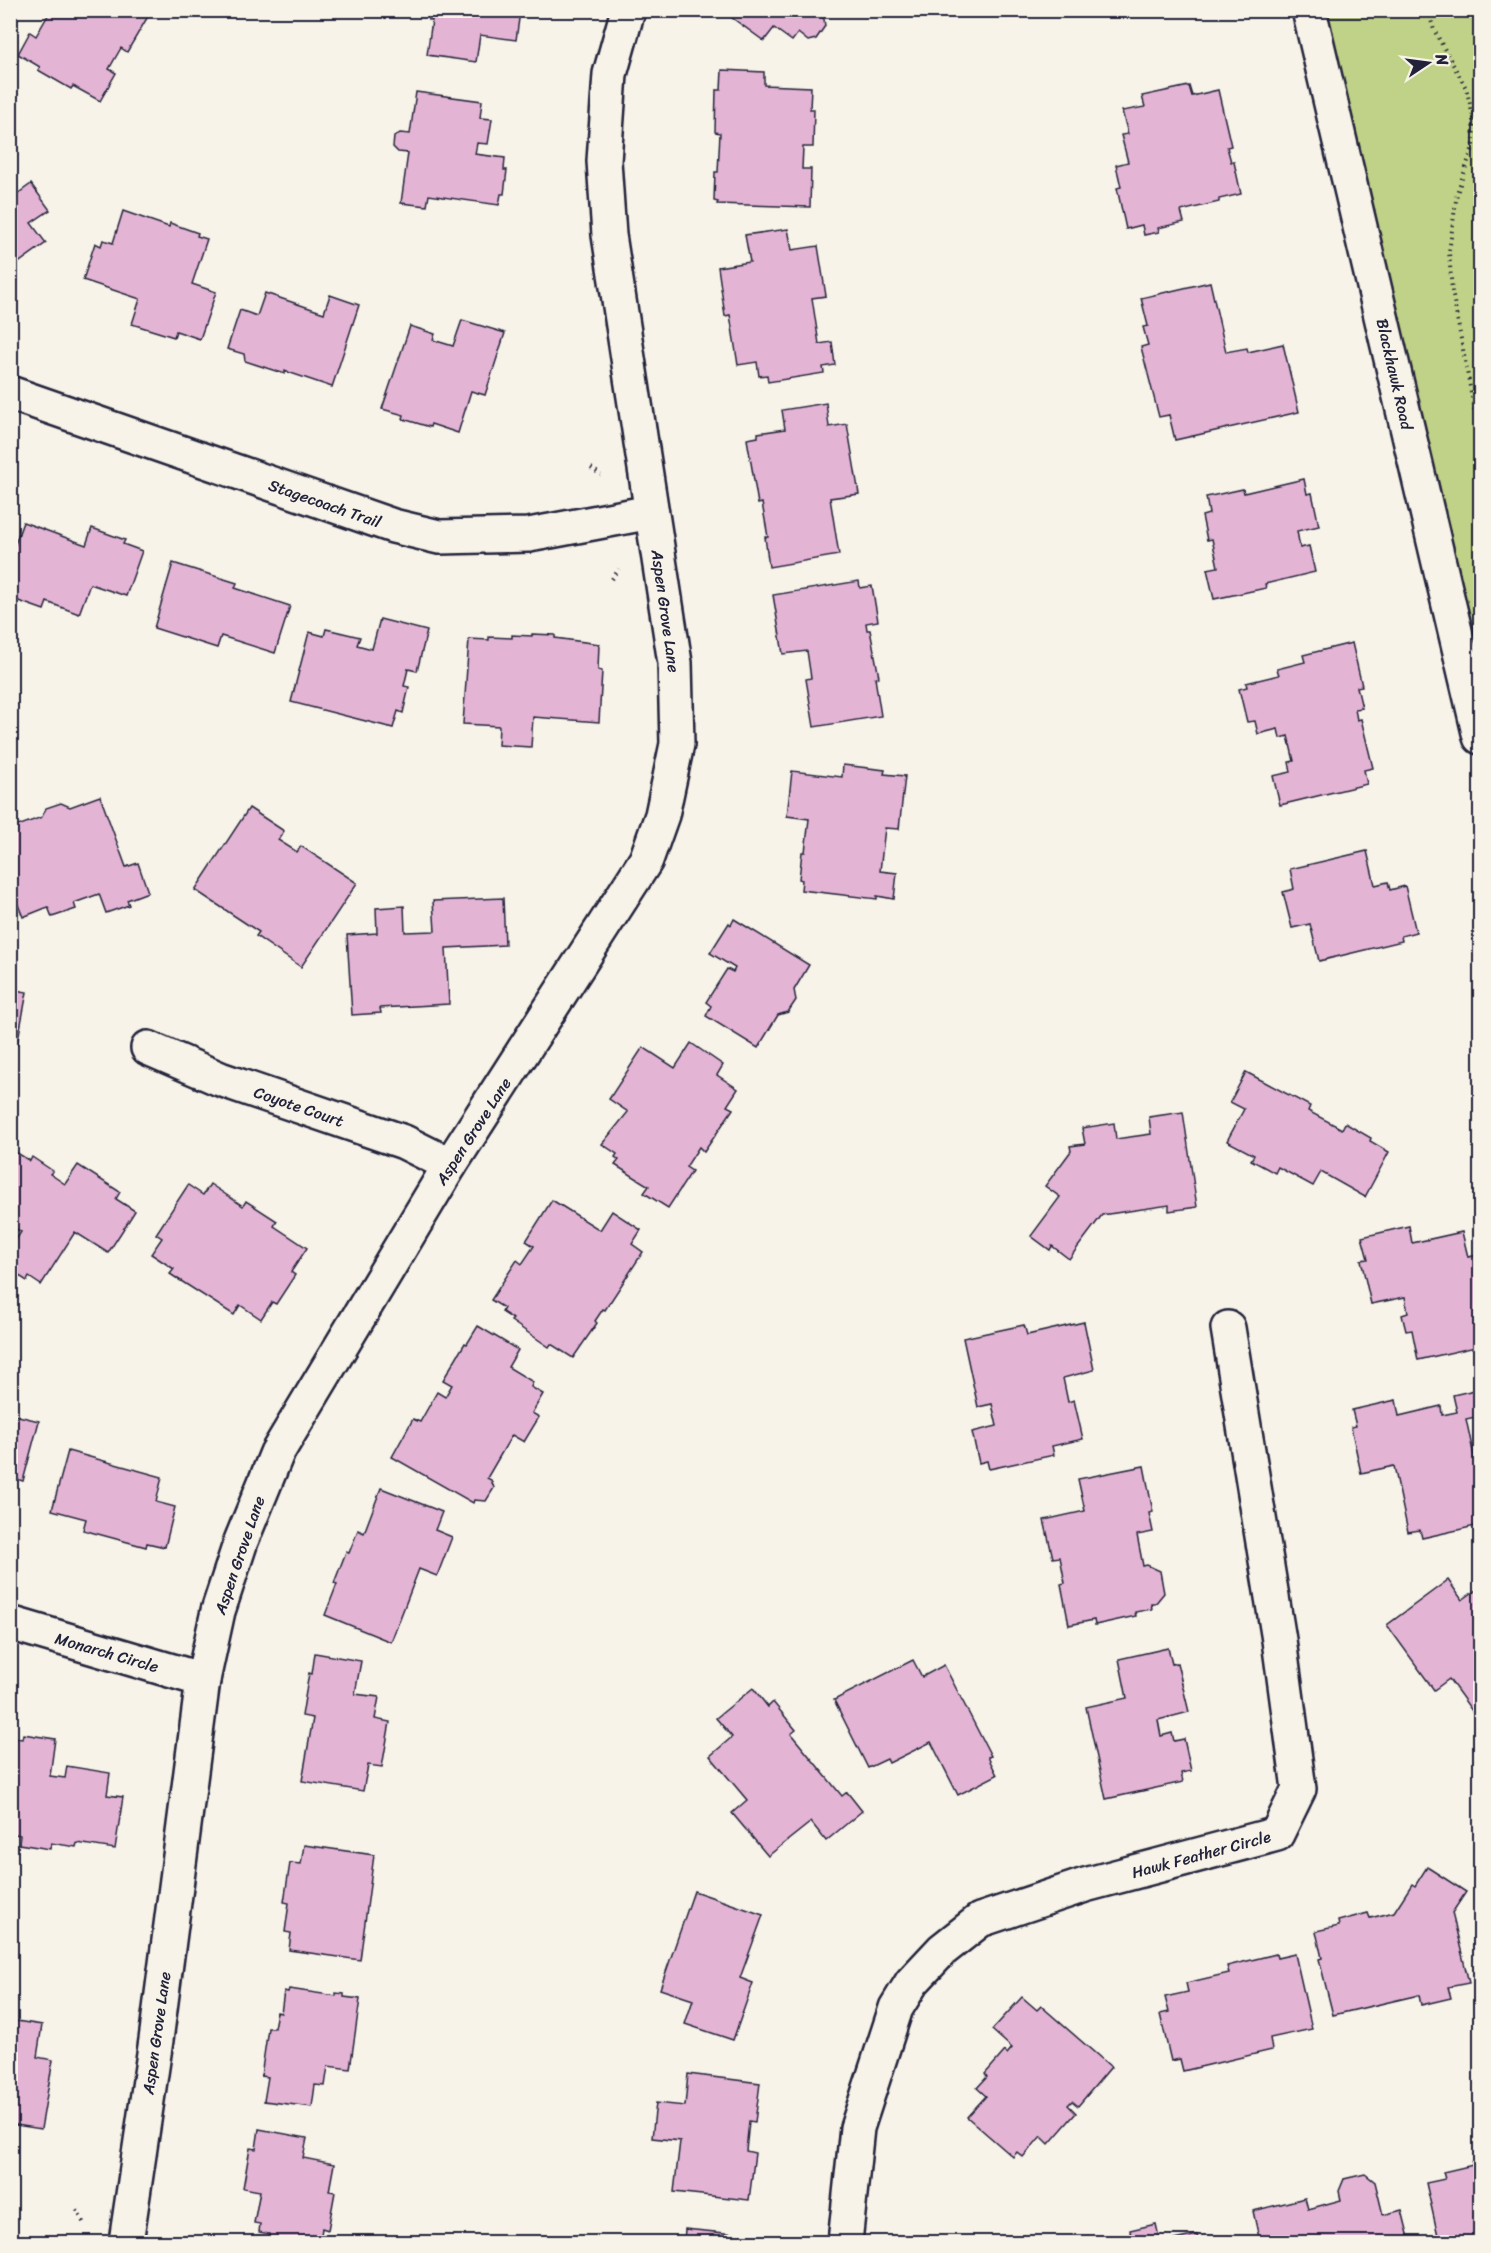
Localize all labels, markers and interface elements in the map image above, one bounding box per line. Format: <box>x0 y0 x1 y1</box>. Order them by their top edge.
north arrow <box>1398 33 1458 93</box>
text: N <box>1427 50 1458 69</box>
street label: Blackhawk Road <box>1368 316 1422 434</box>
street label: Stagecoach Trail <box>265 471 385 536</box>
street label: Aspen Grove Lane <box>642 547 688 674</box>
street label: Aspen Grove Lane <box>427 1072 519 1192</box>
street label: Coyote Court <box>250 1078 348 1135</box>
street label: Aspen Grove Lane <box>205 1492 273 1619</box>
street label: Monarch Circle <box>52 1624 162 1681</box>
street label: Hawk Feather Circle <box>1128 1822 1274 1887</box>
street label: Aspen Grove Lane <box>133 1970 179 2097</box>

